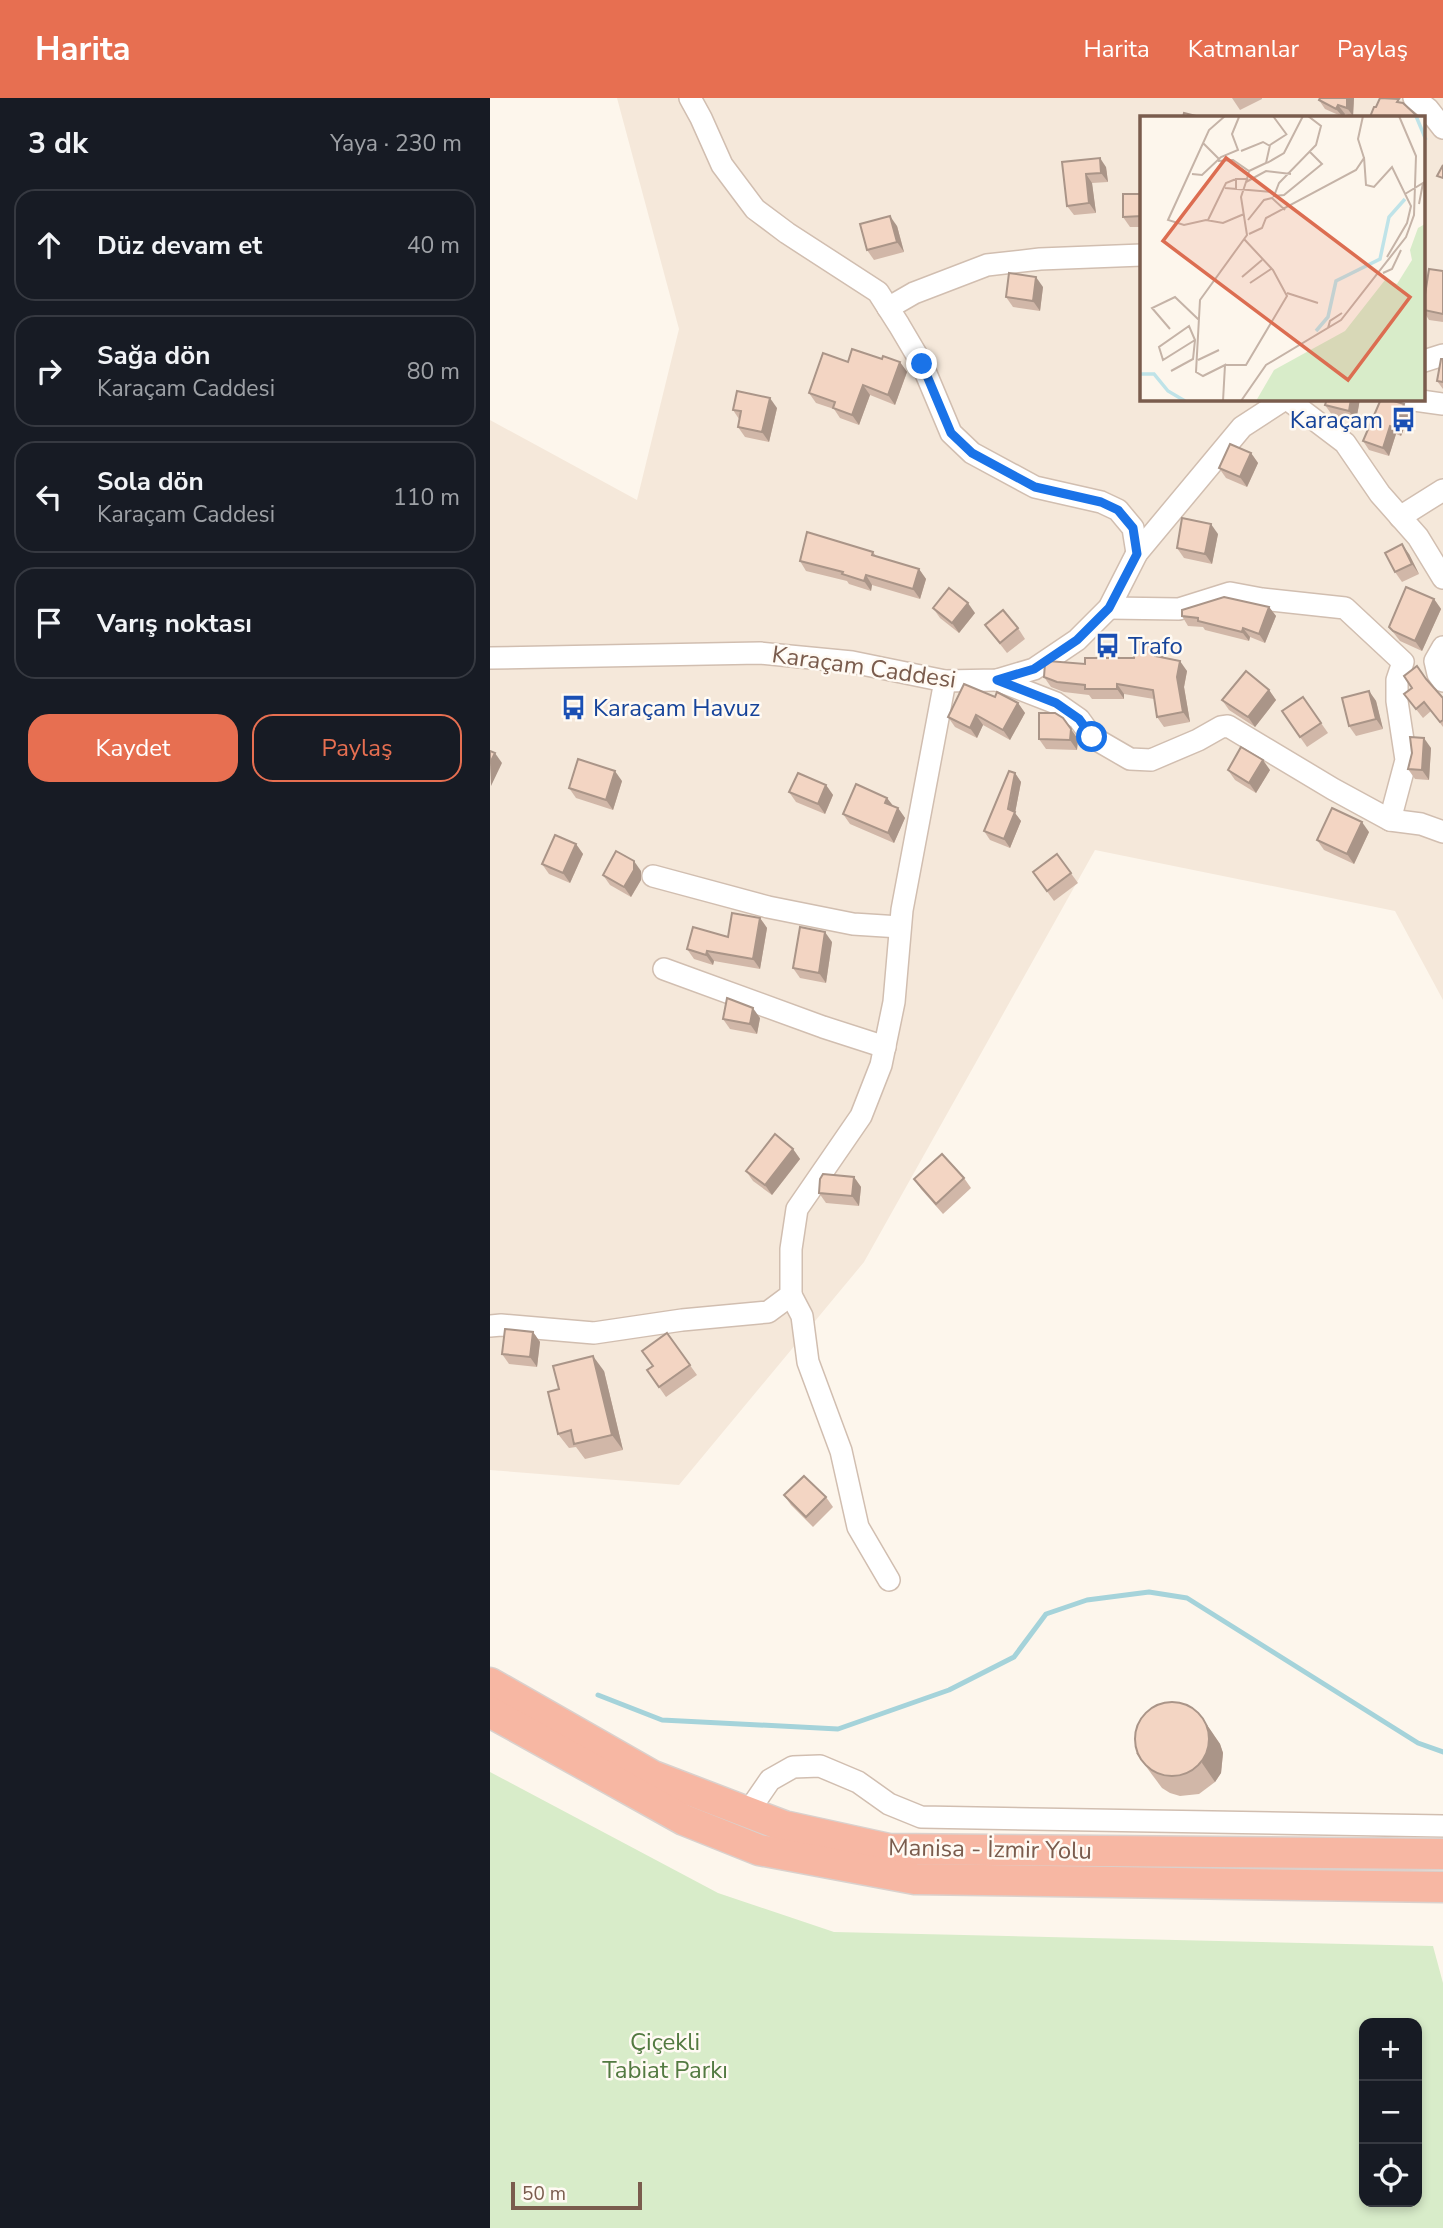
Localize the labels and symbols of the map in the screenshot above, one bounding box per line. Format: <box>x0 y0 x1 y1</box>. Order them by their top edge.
inset map <box>1140 116 1426 401</box>
route end <box>906 348 937 379</box>
place label: Karaçam <box>1290 404 1383 436</box>
bus stop icon: Karaçam <box>1389 406 1417 434</box>
place label: Trafo <box>1128 630 1183 662</box>
bus stop icon: Trafo <box>1094 632 1122 660</box>
street label: Karaçam Caddesi <box>770 638 958 696</box>
place label: Karaçam Havuz <box>593 692 760 724</box>
bus stop icon: Karaçam Havuz <box>559 694 587 722</box>
route start <box>1076 721 1107 752</box>
street label: Manisa - İzmir Yolu <box>888 1831 1092 1867</box>
park label: Çiçekli Tabiat Parkı <box>602 2026 728 2086</box>
scale bar <box>511 2179 642 2211</box>

